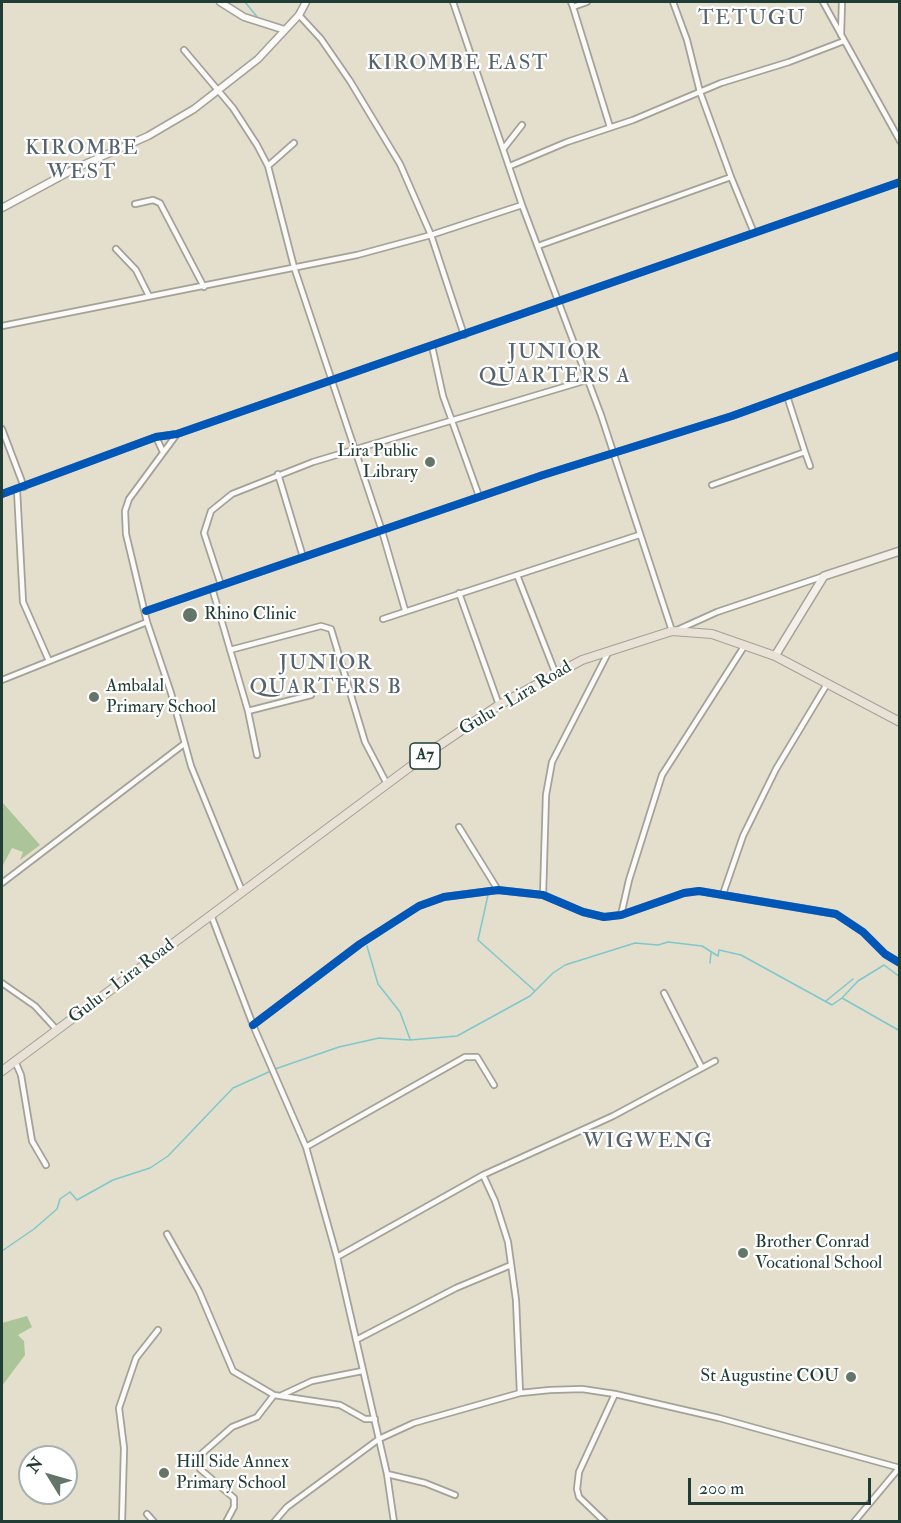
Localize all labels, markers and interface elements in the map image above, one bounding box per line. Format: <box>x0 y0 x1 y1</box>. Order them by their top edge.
district label: TETUGU <box>698 6 806 32</box>
district label: KIROMBE EAST <box>367 51 549 77</box>
district label: KIROMBE WEST <box>25 136 139 186</box>
district label: JUNIOR QUARTERS A <box>479 340 631 390</box>
place label: Lira Public Library <box>337 441 418 484</box>
marker: Lira Public Library <box>423 455 437 469</box>
place label: Rhino Clinic <box>204 604 297 626</box>
marker: Rhino Clinic <box>181 606 199 624</box>
district label: JUNIOR QUARTERS B <box>249 651 403 701</box>
street label: Gulu - Lira Road <box>456 657 576 741</box>
place label: Ambalal Primary School <box>106 676 216 718</box>
marker: Ambalal Primary School <box>87 690 101 704</box>
road number: A7 <box>410 743 440 769</box>
street label: Gulu - Lira Road <box>65 935 179 1029</box>
district label: WIGWENG <box>583 1129 713 1155</box>
place label: Brother Conrad Vocational School <box>755 1232 882 1274</box>
marker: Brother Conrad Vocational School <box>736 1246 750 1260</box>
place label: St Augustine COU <box>700 1366 839 1388</box>
marker: St Augustine COU <box>844 1370 858 1384</box>
north arrow <box>18 1445 78 1505</box>
place label: Hill Side Annex Primary School <box>176 1452 289 1494</box>
text: N <box>23 1454 48 1477</box>
marker: Hill Side Annex Primary School <box>157 1466 171 1480</box>
scale bar <box>691 1466 874 1504</box>
text: 200 m <box>699 1477 744 1500</box>

